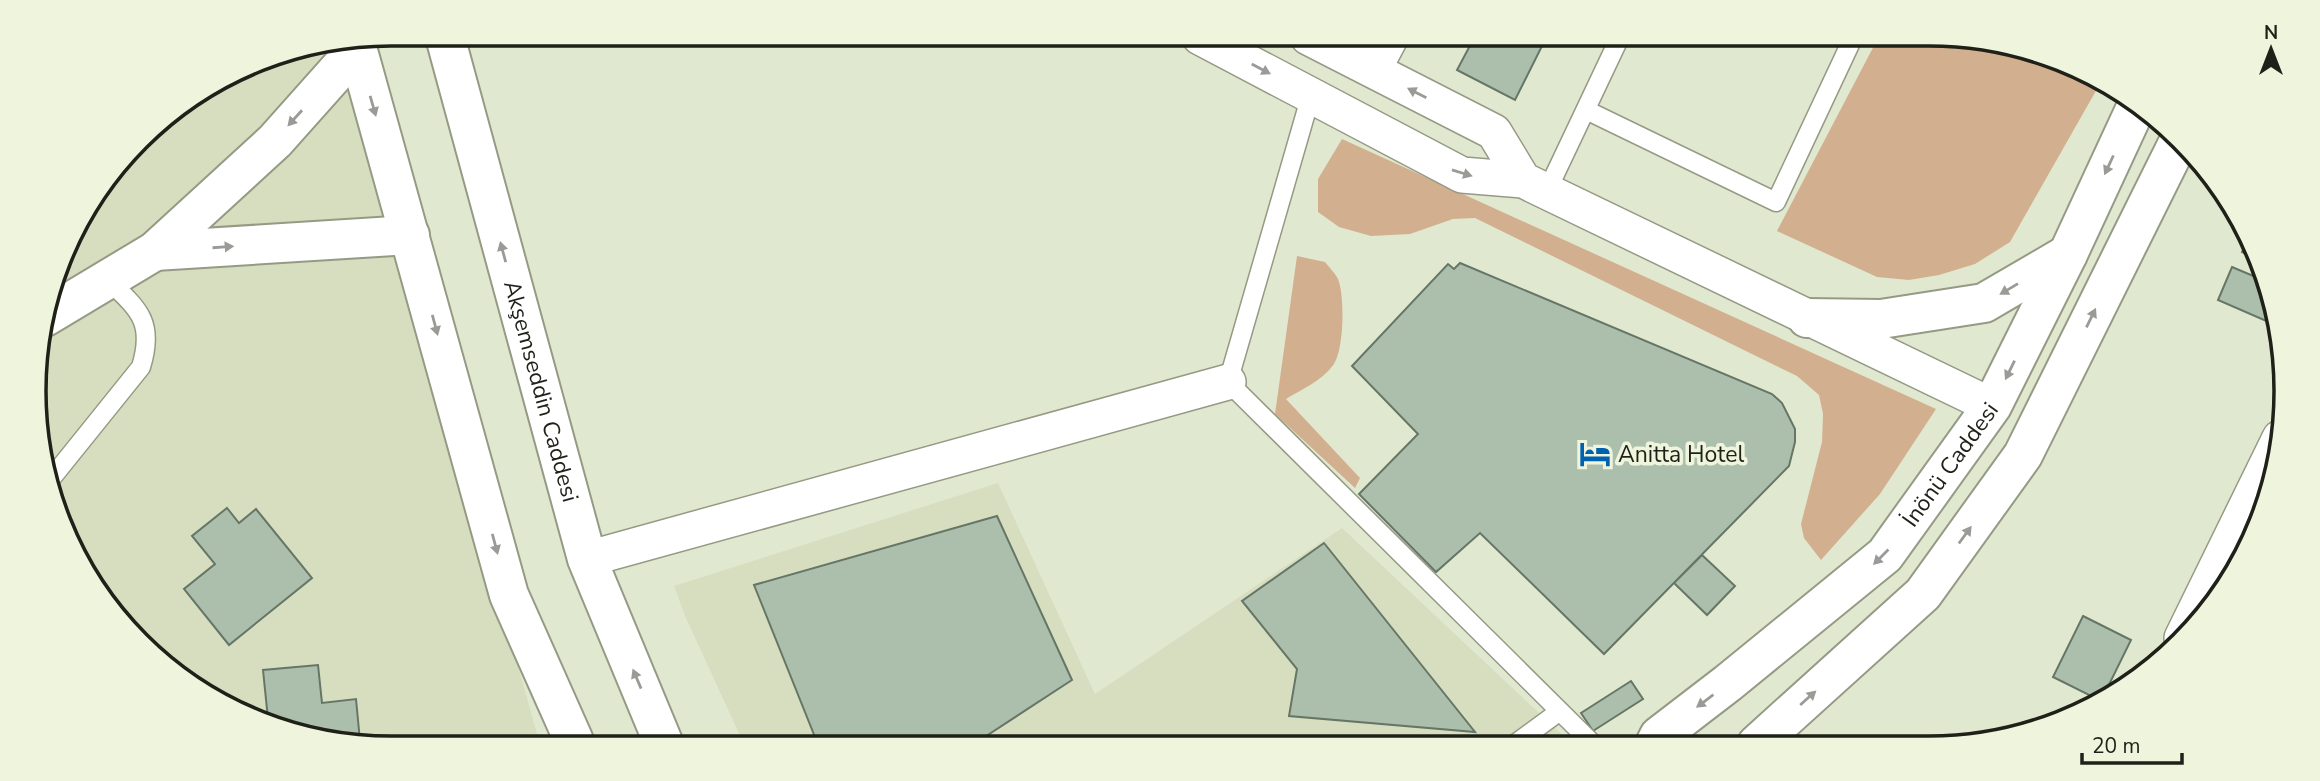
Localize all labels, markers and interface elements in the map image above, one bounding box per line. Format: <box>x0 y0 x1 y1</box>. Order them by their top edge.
north arrow <box>2236 14 2306 84</box>
text: N <box>2264 20 2278 46</box>
one-way arrow <box>1251 62 1271 74</box>
one-way arrow <box>1407 87 1427 98</box>
one-way arrow <box>368 95 379 117</box>
one-way arrow <box>287 109 303 127</box>
one-way arrow <box>2103 155 2115 175</box>
one-way arrow <box>1452 168 1473 178</box>
one-way arrow <box>212 241 234 252</box>
one-way arrow <box>497 241 507 262</box>
street label: Akşemseddin Caddesi <box>496 277 586 505</box>
one-way arrow <box>2000 282 2019 295</box>
one-way arrow <box>2085 308 2097 328</box>
one-way arrow <box>430 315 440 336</box>
one-way arrow <box>2004 360 2015 380</box>
street label: İnönü Caddesi <box>1895 396 2006 533</box>
hotel icon: Anitta Hotel <box>1578 437 1612 471</box>
place label: Anitta Hotel <box>1618 439 1744 470</box>
one-way arrow <box>1958 526 1972 544</box>
one-way arrow <box>490 534 501 556</box>
one-way arrow <box>1873 548 1890 565</box>
one-way arrow <box>631 668 642 689</box>
one-way arrow <box>1799 690 1817 706</box>
one-way arrow <box>1697 693 1715 708</box>
scale bar <box>2082 722 2182 766</box>
text: 20 m <box>2092 732 2141 760</box>

